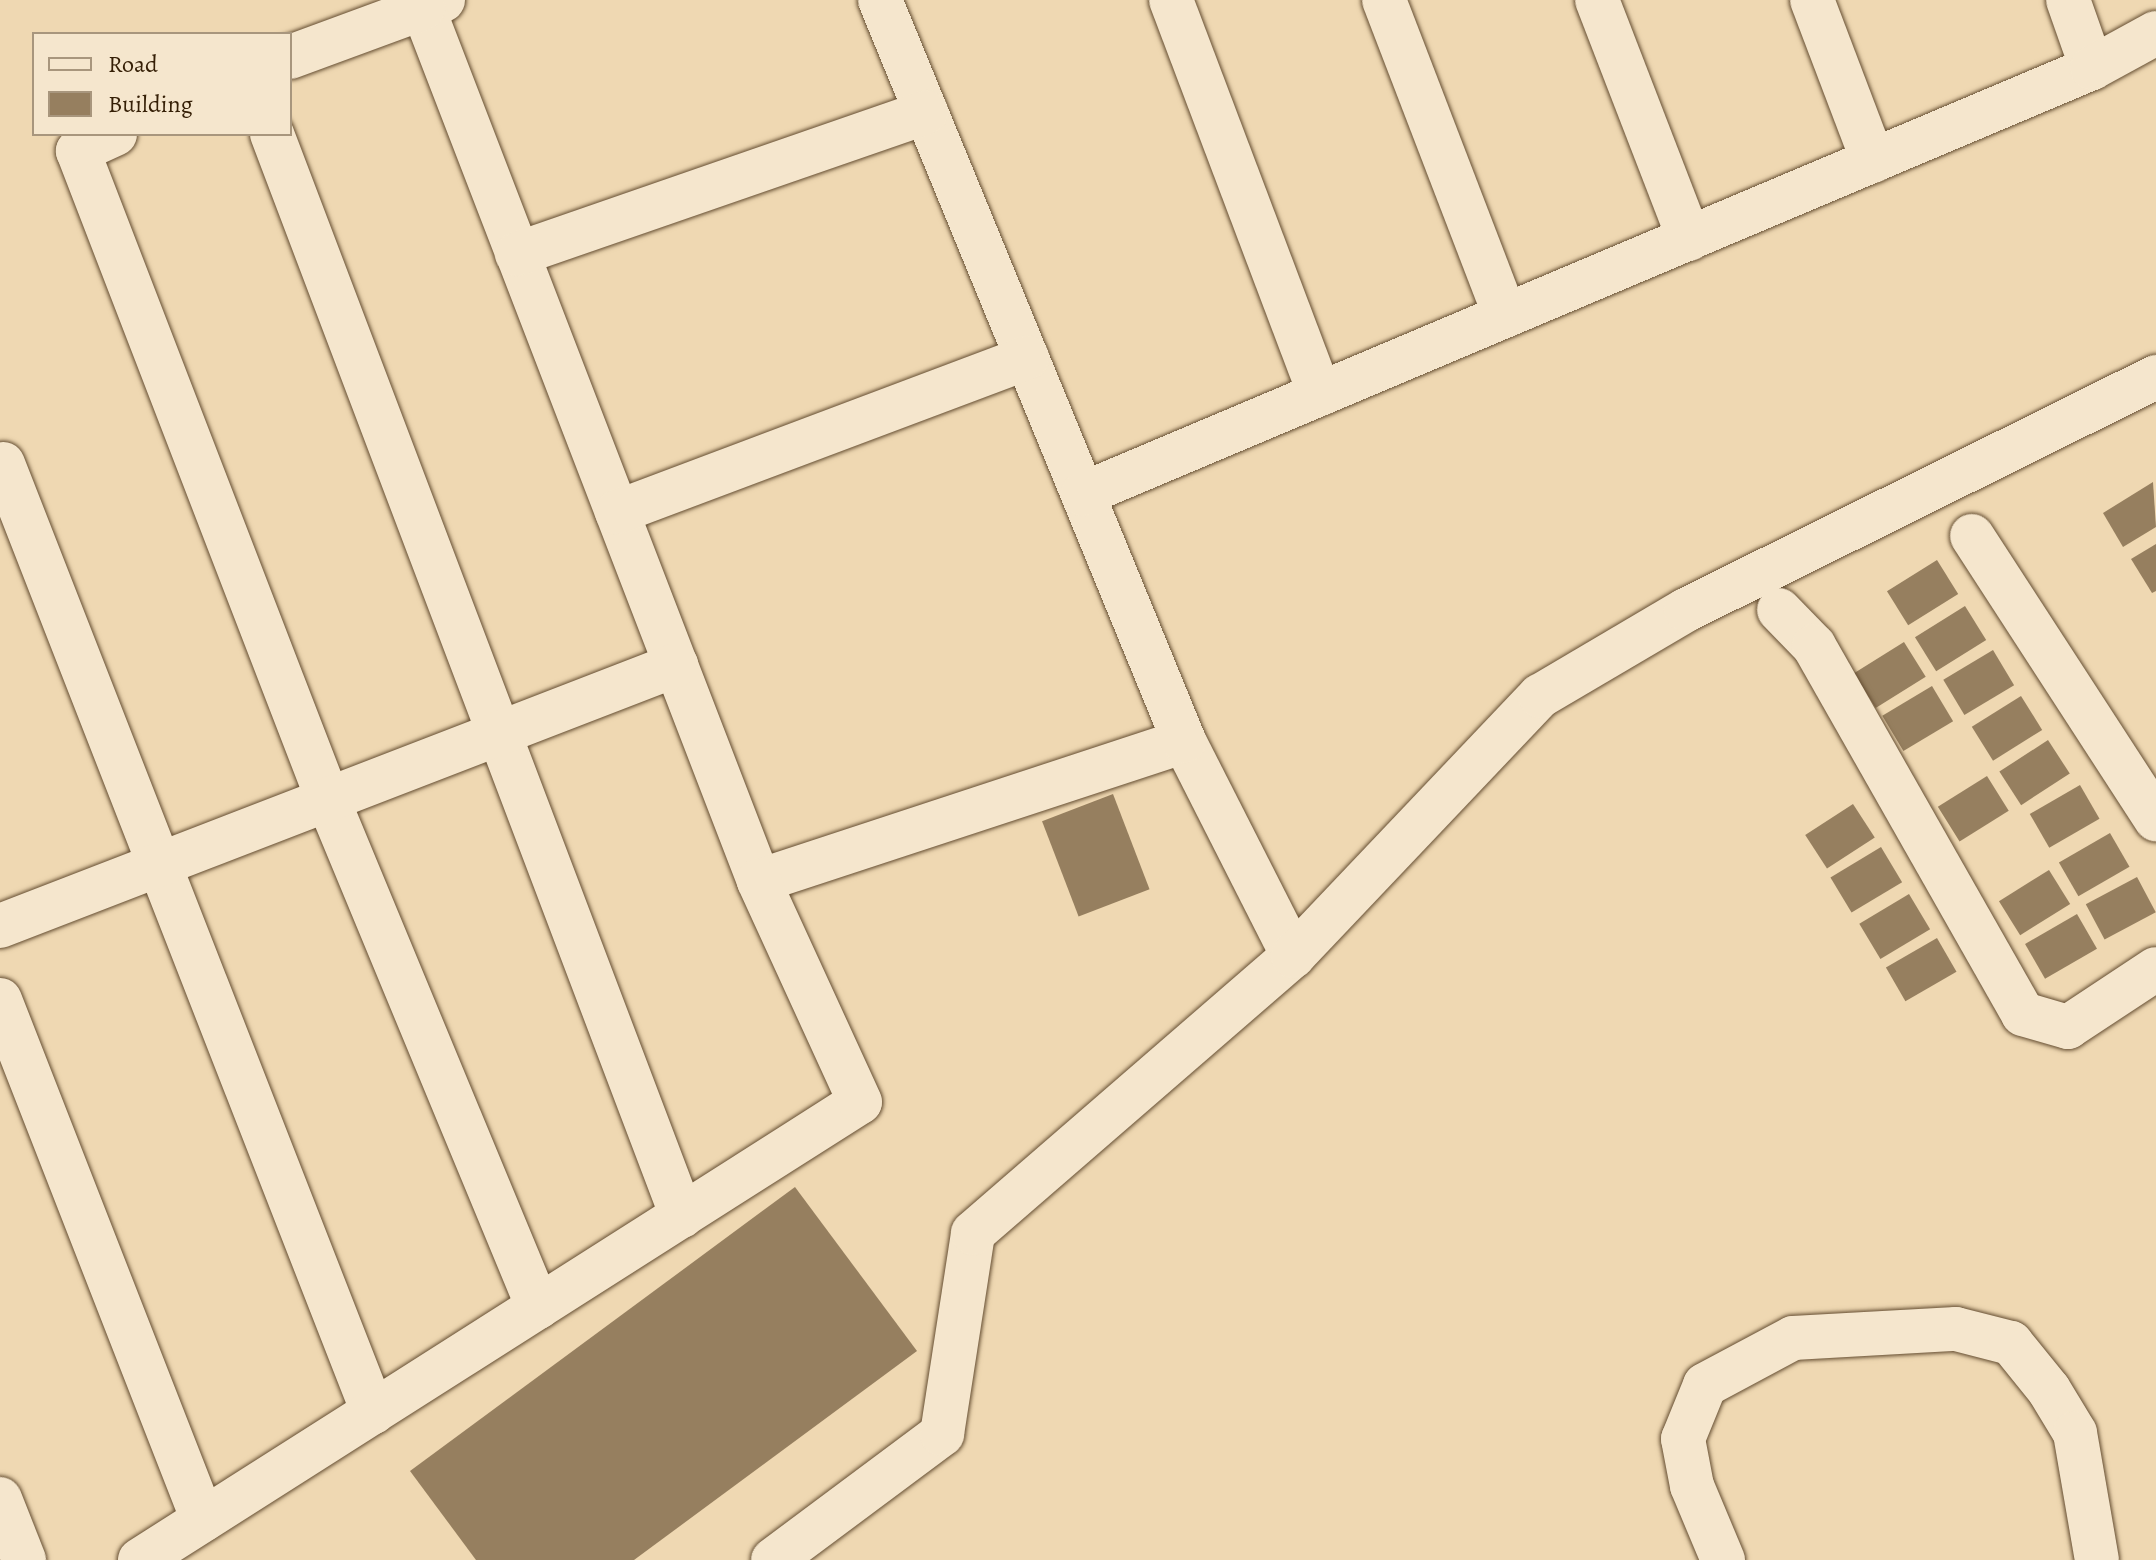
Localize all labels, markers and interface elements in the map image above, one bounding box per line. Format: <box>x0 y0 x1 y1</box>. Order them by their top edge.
legend <box>32 32 292 136</box>
text: Road <box>108 48 158 80</box>
text: Building <box>108 88 193 120</box>

